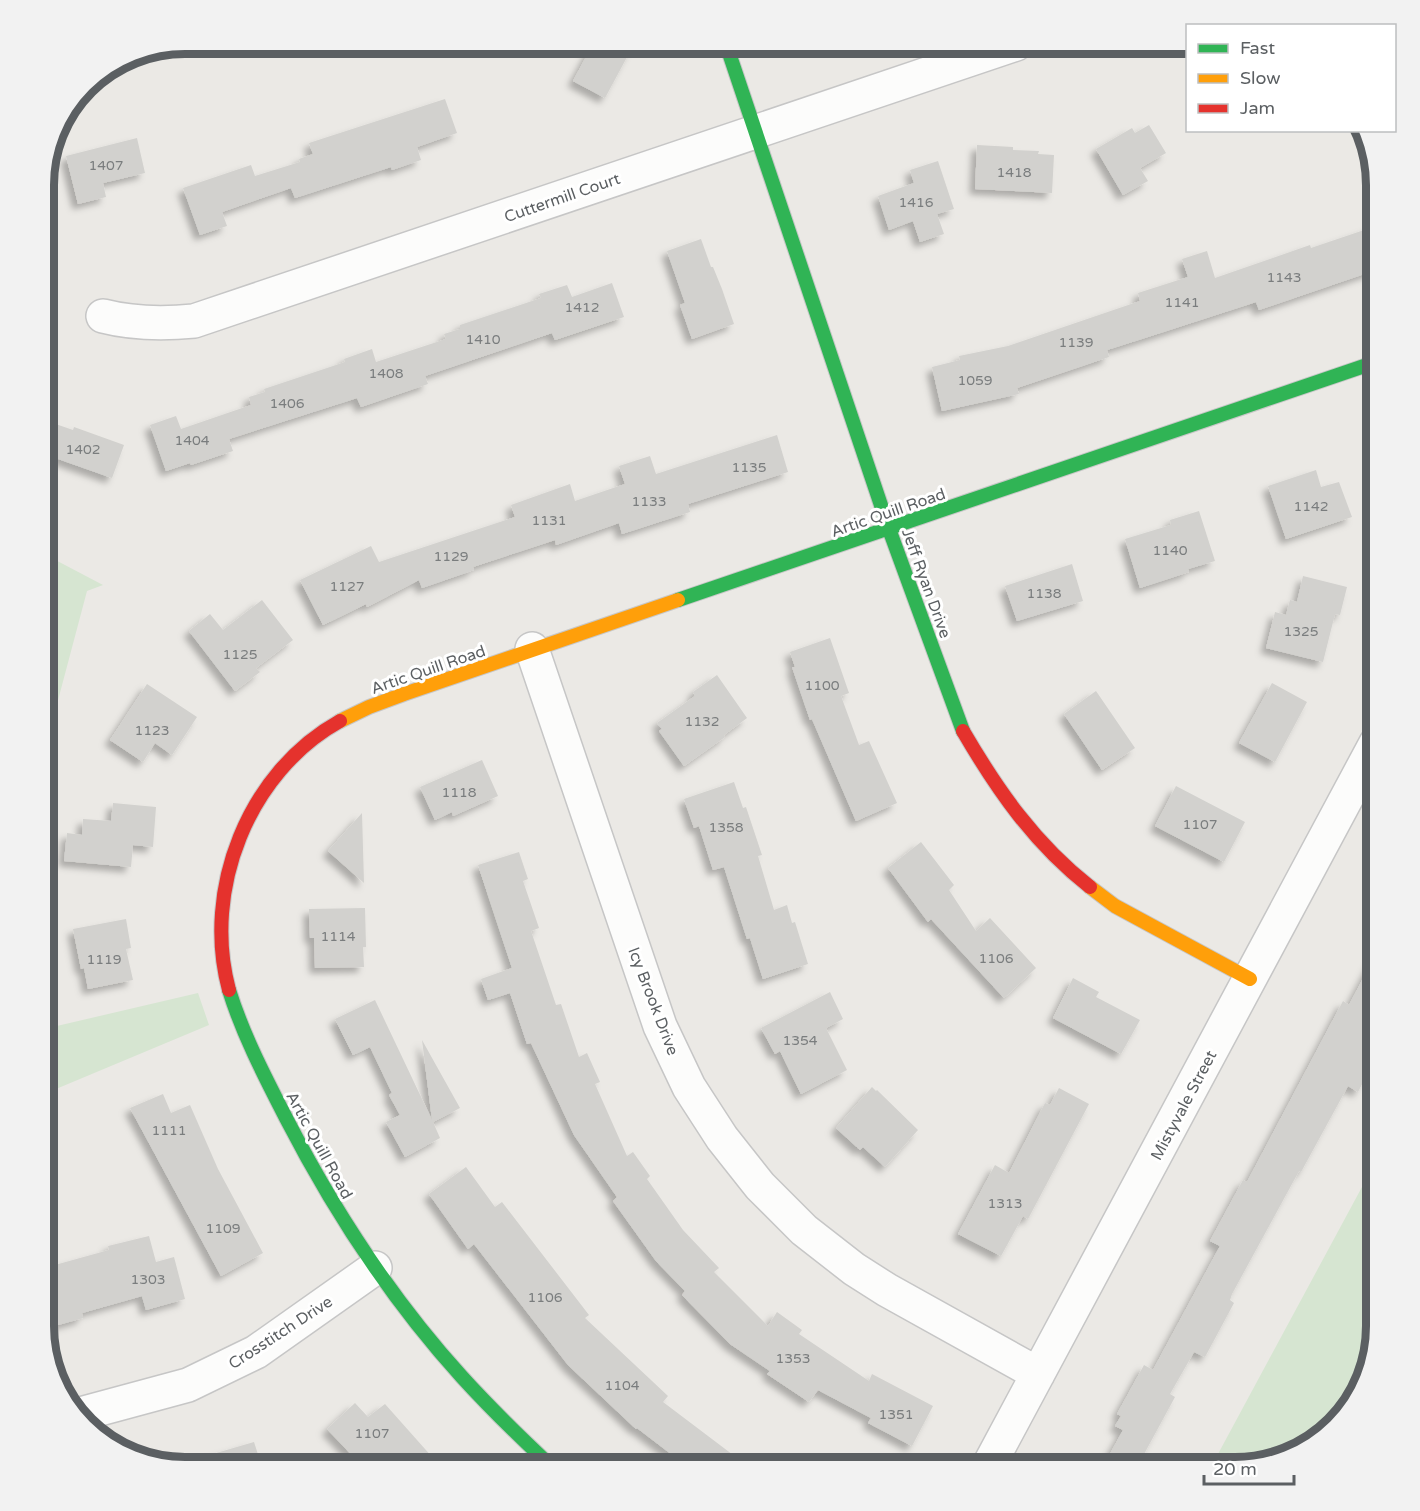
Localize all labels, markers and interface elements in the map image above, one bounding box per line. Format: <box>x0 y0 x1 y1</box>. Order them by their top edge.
legend <box>1186 24 1396 132</box>
text: Fast <box>1240 37 1275 59</box>
text: Slow <box>1240 67 1281 89</box>
text: Jam <box>1240 97 1275 119</box>
house number: 1407 <box>88 157 124 174</box>
house number: 1418 <box>996 164 1032 181</box>
street label: Cuttermill Court <box>502 169 623 227</box>
house number: 1416 <box>898 194 934 211</box>
house number: 1143 <box>1266 269 1302 286</box>
house number: 1141 <box>1164 294 1200 311</box>
house number: 1412 <box>564 299 600 316</box>
house number: 1410 <box>465 331 501 348</box>
house number: 1139 <box>1058 334 1094 351</box>
house number: 1408 <box>368 365 404 382</box>
house number: 1059 <box>957 372 993 389</box>
house number: 1406 <box>269 395 305 412</box>
house number: 1404 <box>174 432 210 449</box>
house number: 1402 <box>65 441 101 458</box>
house number: 1135 <box>731 459 767 476</box>
street label: Artic Quill Road <box>828 484 948 542</box>
house number: 1133 <box>631 493 667 510</box>
house number: 1142 <box>1293 498 1329 515</box>
house number: 1131 <box>531 512 567 529</box>
street label: Jeff Ryan Drive <box>897 526 955 641</box>
house number: 1140 <box>1152 542 1188 559</box>
house number: 1129 <box>433 548 469 565</box>
house number: 1127 <box>329 578 365 595</box>
house number: 1138 <box>1026 585 1062 602</box>
house number: 1325 <box>1283 623 1319 640</box>
street label: Artic Quill Road <box>368 641 488 699</box>
house number: 1125 <box>222 646 258 663</box>
house number: 1100 <box>804 677 840 694</box>
house number: 1132 <box>684 713 720 730</box>
house number: 1123 <box>134 722 170 739</box>
house number: 1118 <box>441 784 477 801</box>
house number: 1107 <box>1182 816 1218 833</box>
house number: 1358 <box>708 819 744 836</box>
house number: 1114 <box>320 928 356 945</box>
street label: Icy Brook Drive <box>623 944 683 1058</box>
house number: 1106 <box>978 950 1014 967</box>
house number: 1119 <box>86 951 122 968</box>
house number: 1354 <box>782 1032 818 1049</box>
street label: Mistyvale Street <box>1146 1047 1221 1164</box>
street label: Artic Quill Road <box>281 1088 357 1203</box>
house number: 1111 <box>151 1122 187 1139</box>
house number: 1313 <box>987 1195 1023 1212</box>
house number: 1109 <box>205 1220 241 1237</box>
house number: 1303 <box>130 1271 166 1288</box>
house number: 1106 <box>527 1289 563 1306</box>
street label: Crosstitch Drive <box>225 1292 336 1374</box>
house number: 1353 <box>775 1350 811 1367</box>
house number: 1104 <box>604 1377 640 1394</box>
house number: 1351 <box>878 1406 914 1423</box>
house number: 1107 <box>354 1425 390 1442</box>
scale bar <box>1204 1448 1294 1486</box>
text: 20 m <box>1213 1458 1257 1480</box>

